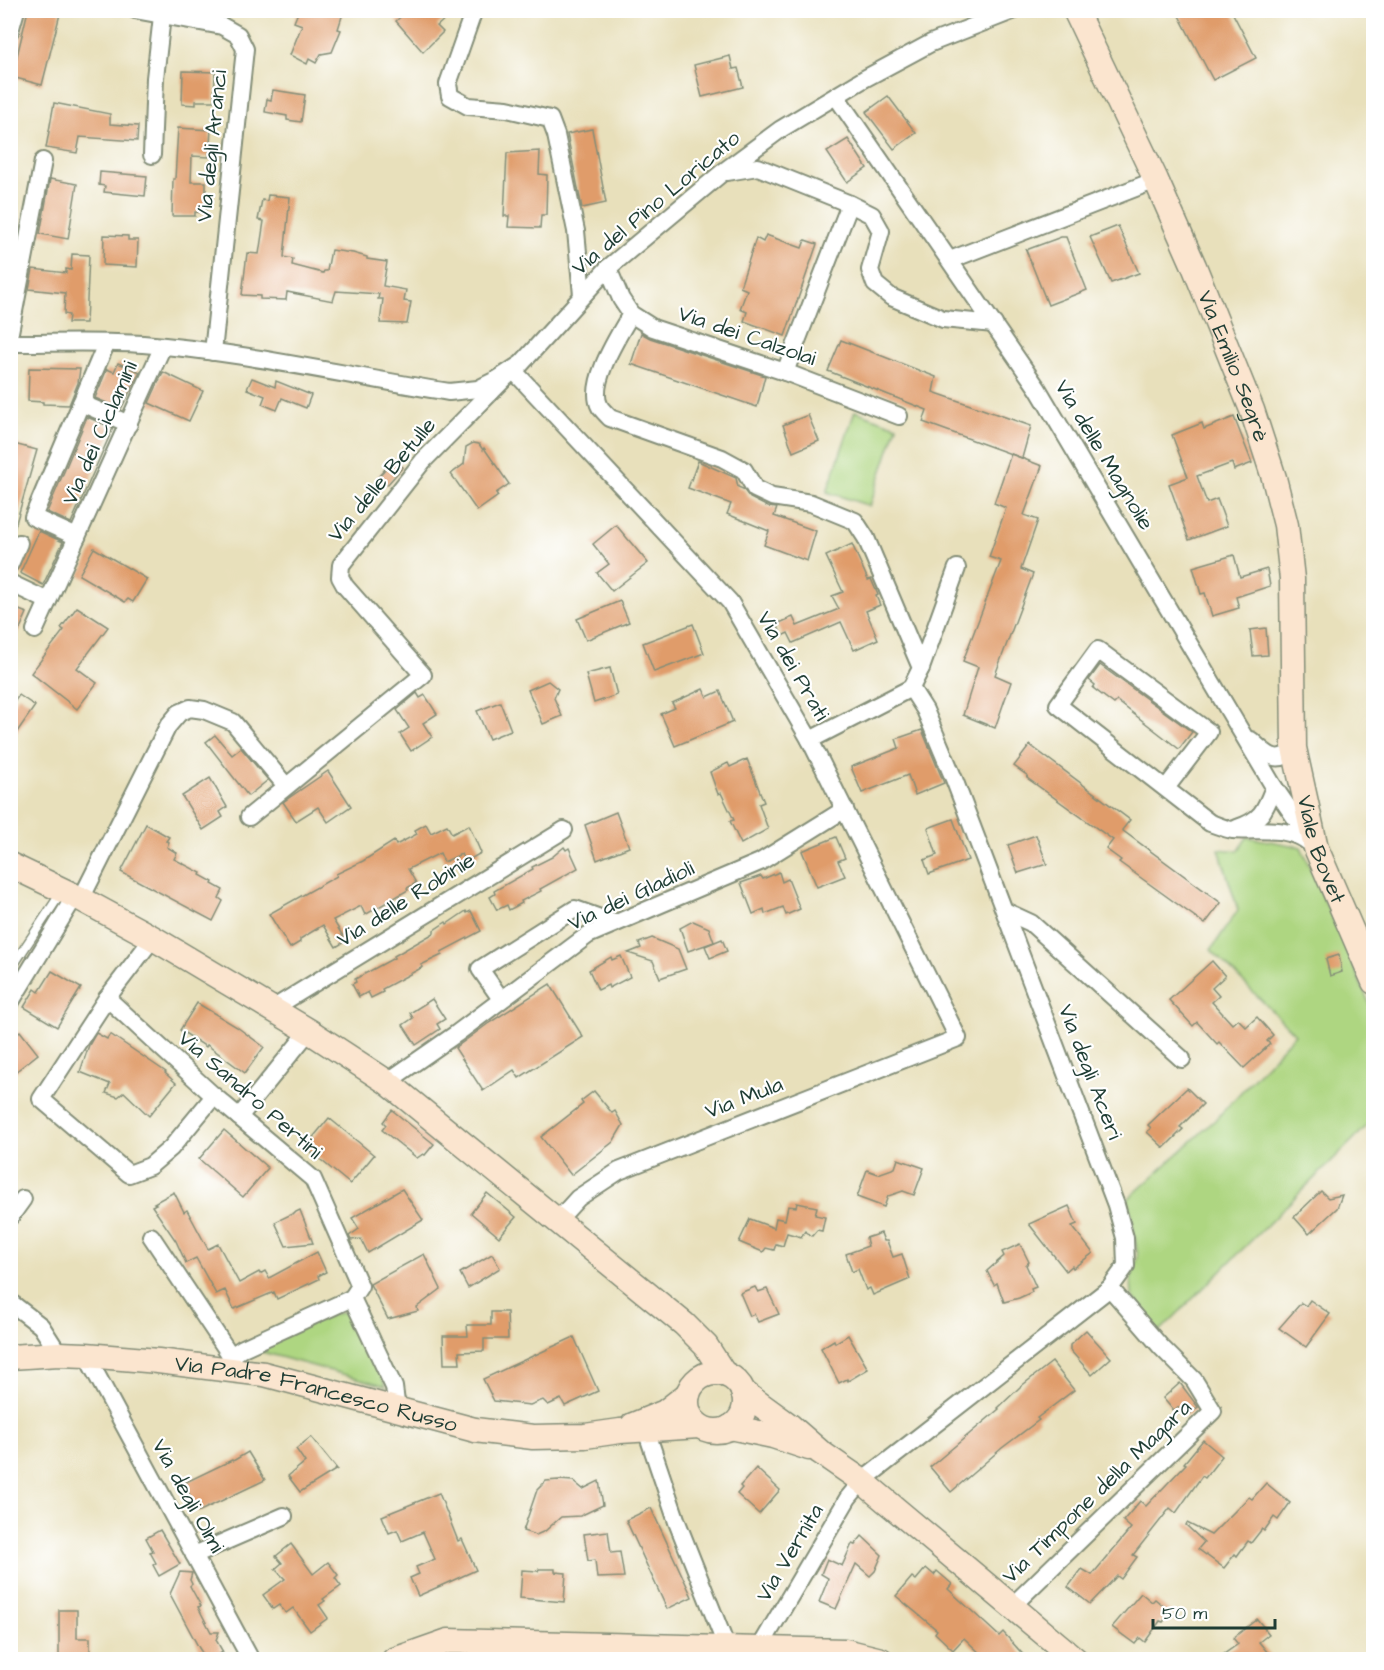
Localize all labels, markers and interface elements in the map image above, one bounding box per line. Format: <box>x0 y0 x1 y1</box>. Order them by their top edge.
street label: Via degli Aranci <box>189 68 236 224</box>
street label: Via del Pino Loricato <box>565 123 747 283</box>
street label: Via Emilio Segrè <box>1190 286 1277 446</box>
street label: Via dei Calzolai <box>674 298 820 374</box>
street label: Via dei Ciclamini <box>54 356 146 510</box>
street label: Via delle Magnolie <box>1046 374 1161 537</box>
street label: Via delle Betulle <box>321 411 444 549</box>
street label: Via dei Prati <box>749 605 837 727</box>
street label: Viale Bovet <box>1289 792 1354 908</box>
street label: Via delle Robinie <box>331 845 481 955</box>
street label: Via dei Gladioli <box>563 853 699 939</box>
street label: Via degli Aceri <box>1049 1000 1130 1144</box>
street label: Via Sandro Pertini <box>171 1023 329 1167</box>
street label: Via Mula <box>701 1069 787 1127</box>
street label: Via Padre Francesco Russo <box>173 1348 461 1440</box>
street label: Via Timpone della Magara <box>995 1393 1199 1592</box>
street label: Via degli Olmi <box>143 1433 232 1559</box>
street label: Via Vernita <box>749 1498 831 1608</box>
scale bar <box>1153 1592 1274 1630</box>
text: 50 m <box>1162 1601 1207 1626</box>

